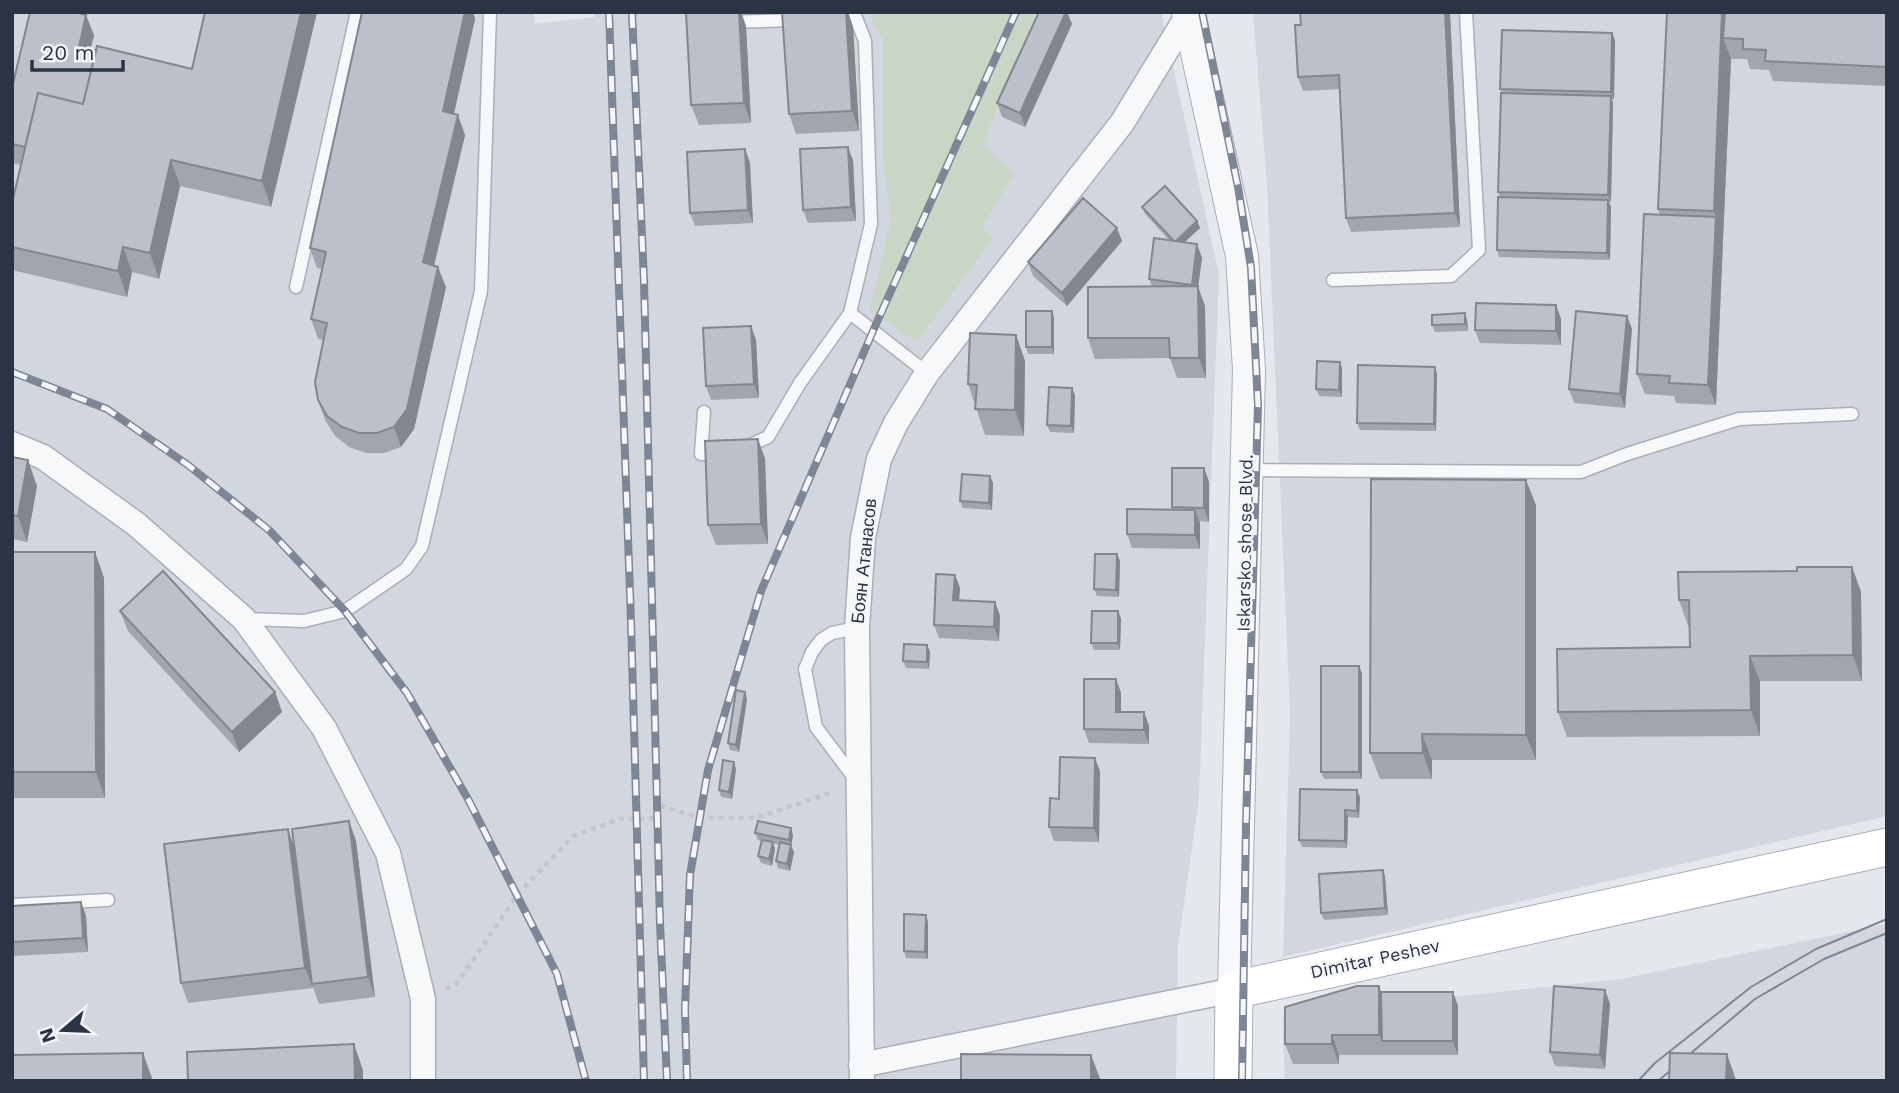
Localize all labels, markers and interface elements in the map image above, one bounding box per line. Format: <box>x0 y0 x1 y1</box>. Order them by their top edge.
scale bar <box>32 28 122 72</box>
text: 20 m <box>42 40 94 65</box>
street label: Iskarsko shose Blvd. <box>1232 454 1257 632</box>
street label: Боян Атанасов <box>846 497 881 625</box>
street label: Dimitar Peshev <box>1308 934 1442 982</box>
north arrow <box>28 995 98 1065</box>
text: N <box>34 1025 61 1046</box>

